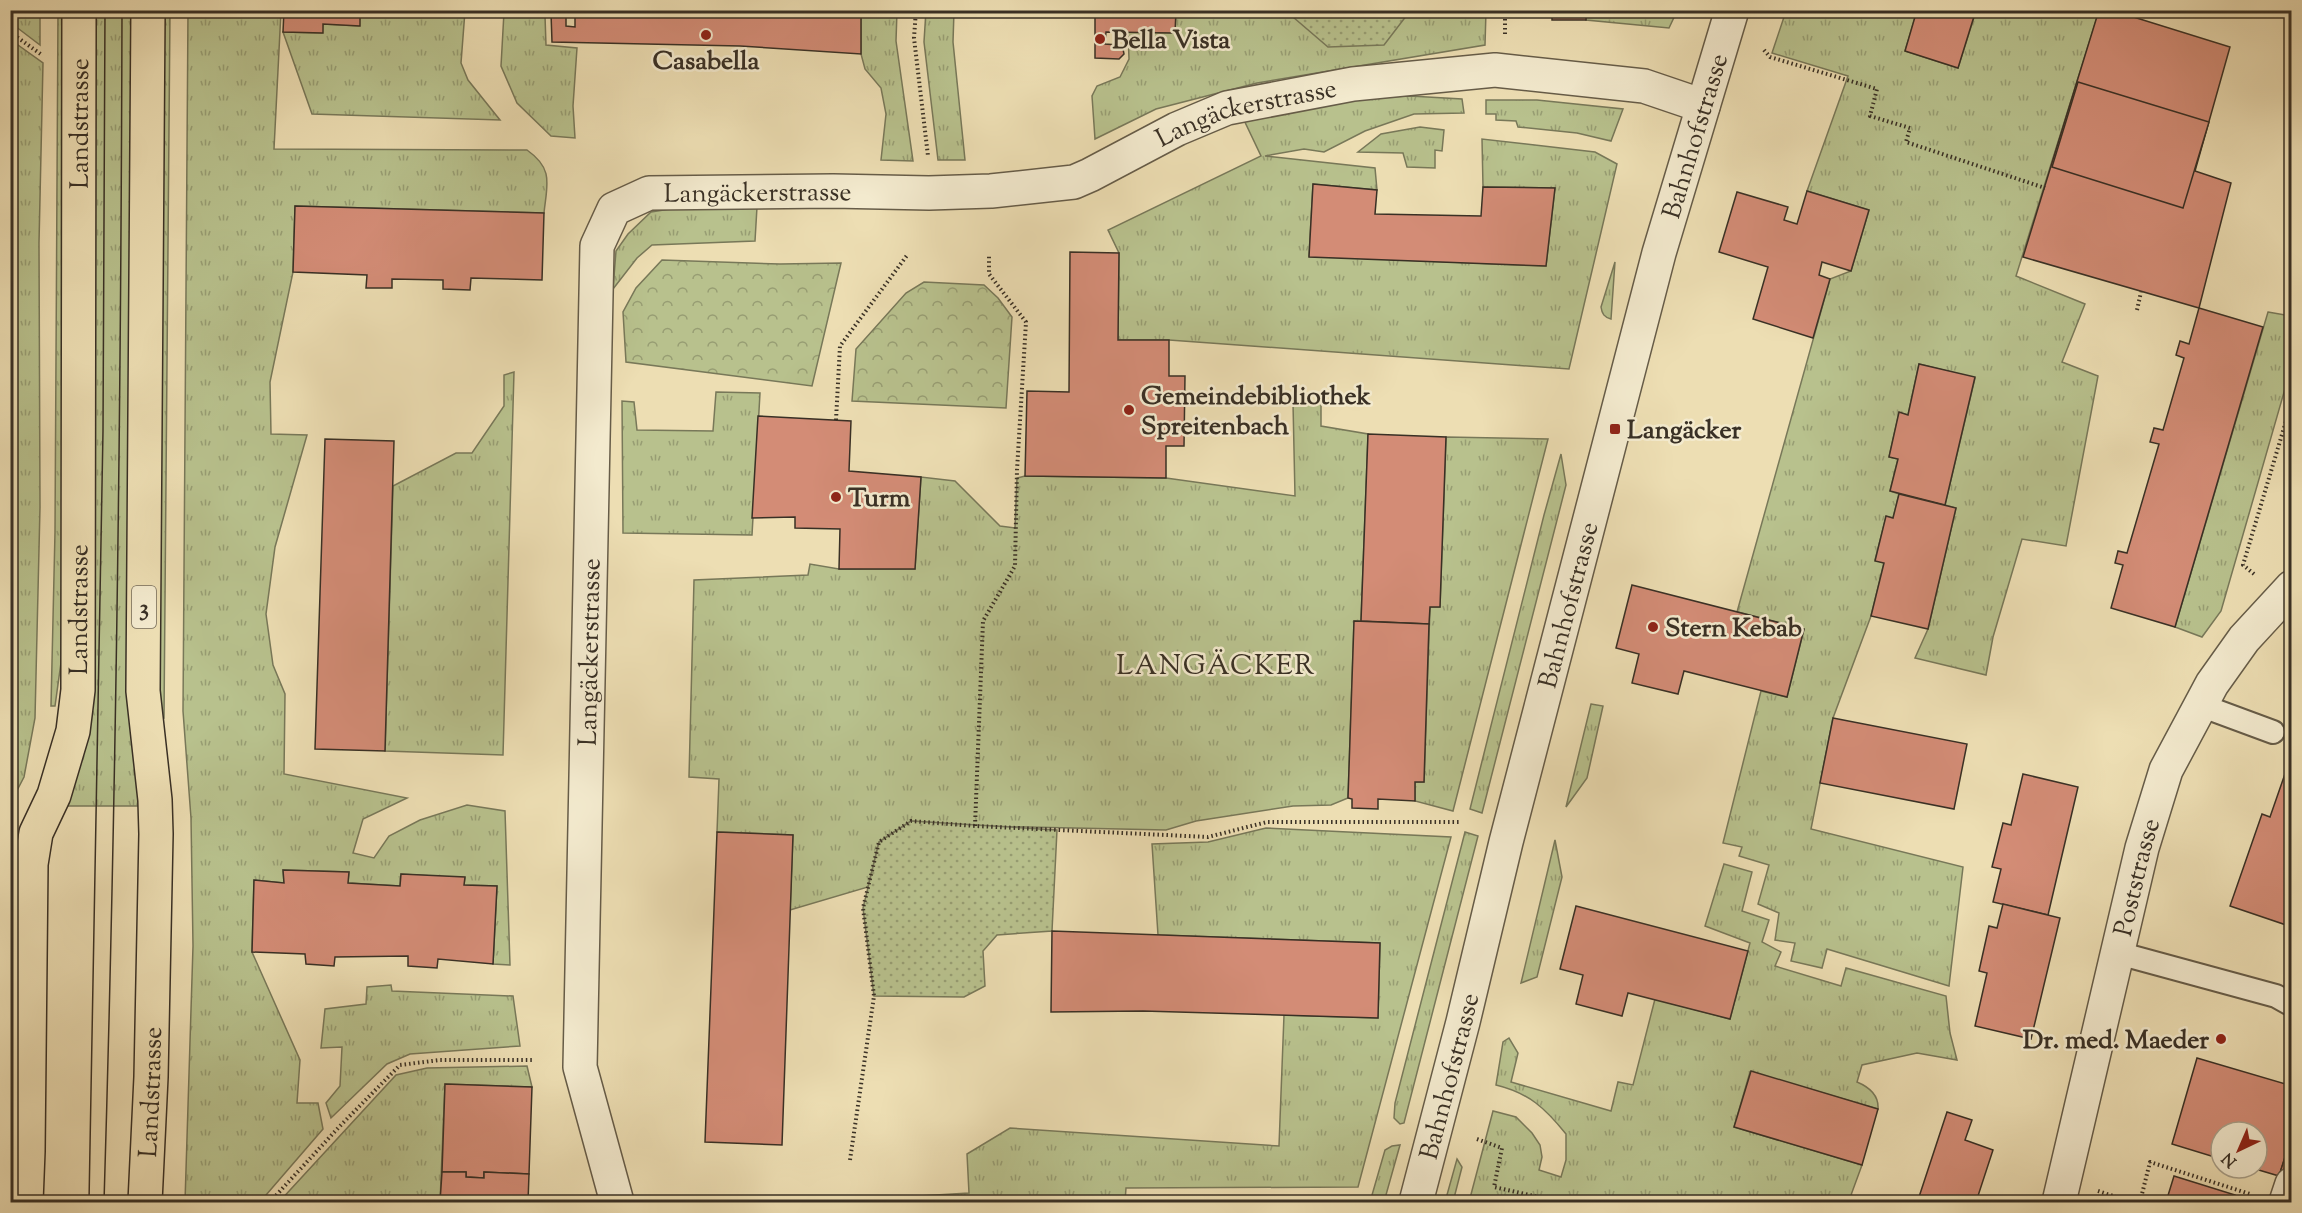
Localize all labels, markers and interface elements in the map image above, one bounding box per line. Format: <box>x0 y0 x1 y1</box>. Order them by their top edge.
place label: Bella Vista <box>1112 23 1230 60</box>
marker: Casabella <box>699 28 713 42</box>
marker: Bella Vista <box>1093 32 1107 46</box>
place label: Casabella <box>652 44 760 81</box>
street label: Bahnhofstrasse <box>1654 49 1739 224</box>
street label: Landstrasse <box>63 58 100 189</box>
street label: Langäckerstrasse <box>1149 72 1340 158</box>
street label: Langäckerstrasse <box>664 175 852 214</box>
place label: Gemeindebibliothek Spreitenbach <box>1141 379 1371 446</box>
marker: Gemeindebibliothek Spreitenbach <box>1122 403 1136 417</box>
place label: Langäcker <box>1627 413 1741 450</box>
marker: Langäcker <box>1608 422 1622 436</box>
place label: Turm <box>848 481 911 518</box>
marker: Turm <box>829 490 843 504</box>
street label: Bahnhofstrasse <box>1531 518 1609 693</box>
street label: Landstrasse <box>62 544 99 675</box>
street label: Langäckerstrasse <box>571 558 612 746</box>
road number: 3 <box>132 586 156 628</box>
place label: Stern Kebab <box>1665 611 1802 648</box>
marker: Stern Kebab <box>1646 620 1660 634</box>
district label: LANGÄCKER <box>1116 647 1316 687</box>
street label: Poststrasse <box>2106 814 2171 940</box>
street label: Bahnhofstrasse <box>1412 990 1490 1164</box>
place label: Dr. med. Maeder <box>2023 1023 2209 1060</box>
street label: Landstrasse <box>131 1026 173 1159</box>
marker: Dr. med. Maeder <box>2214 1032 2228 1046</box>
north arrow <box>2209 1120 2269 1180</box>
text: N <box>2218 1146 2243 1172</box>

